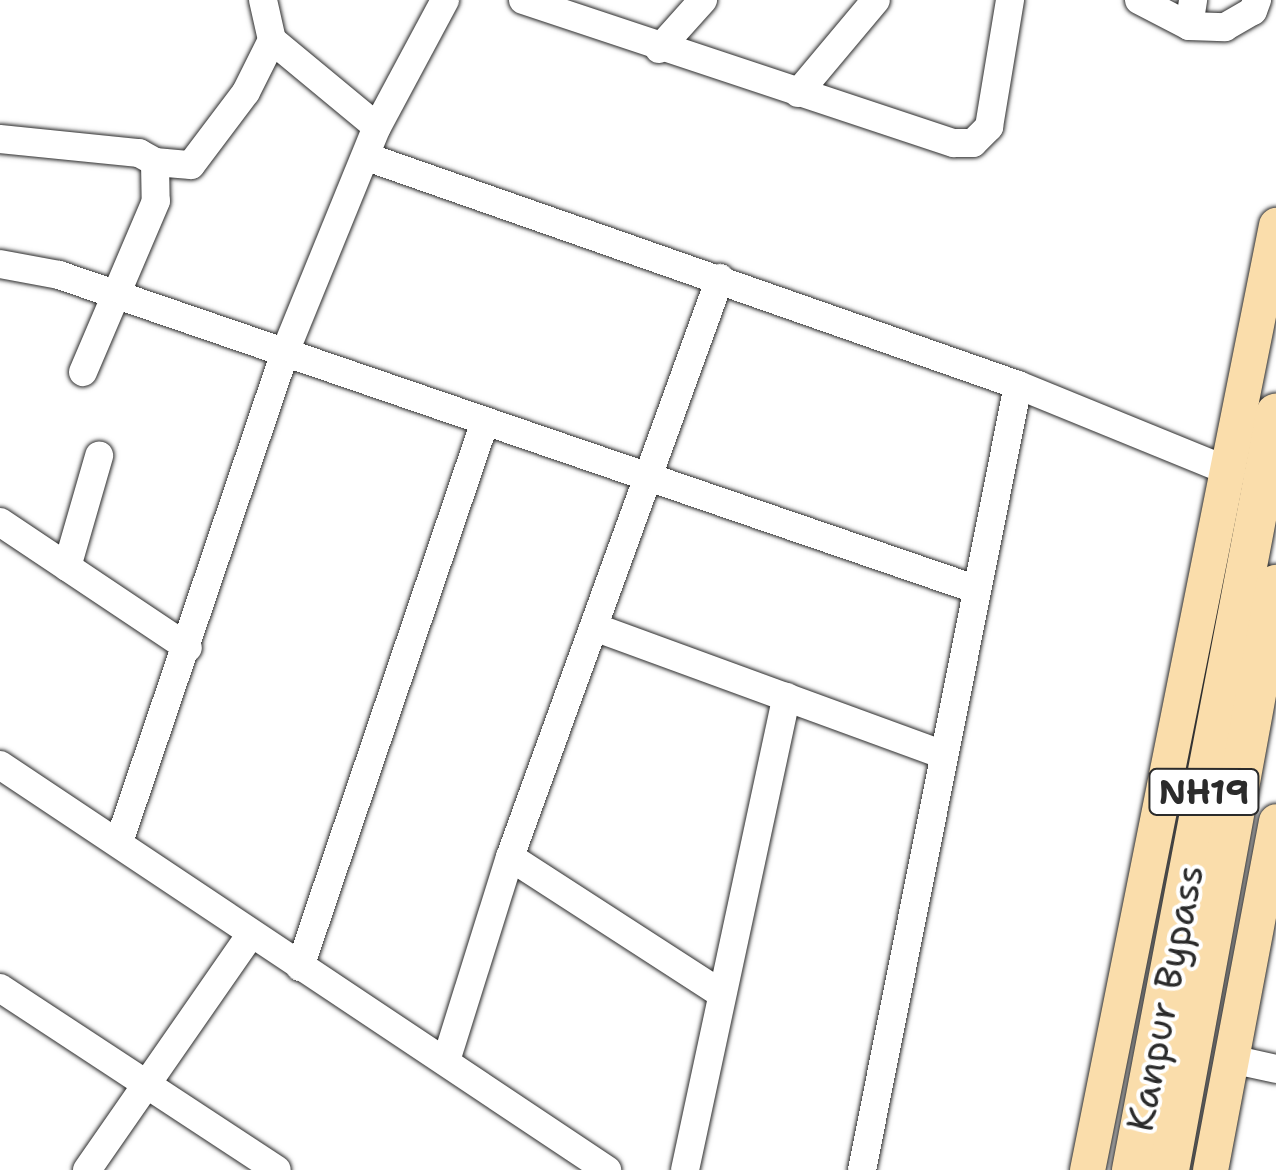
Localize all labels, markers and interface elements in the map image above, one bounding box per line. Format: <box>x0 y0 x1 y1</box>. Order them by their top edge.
road number: NH19 <box>1146 762 1262 822</box>
street label: Kanpur Bypass <box>1117 861 1213 1135</box>

